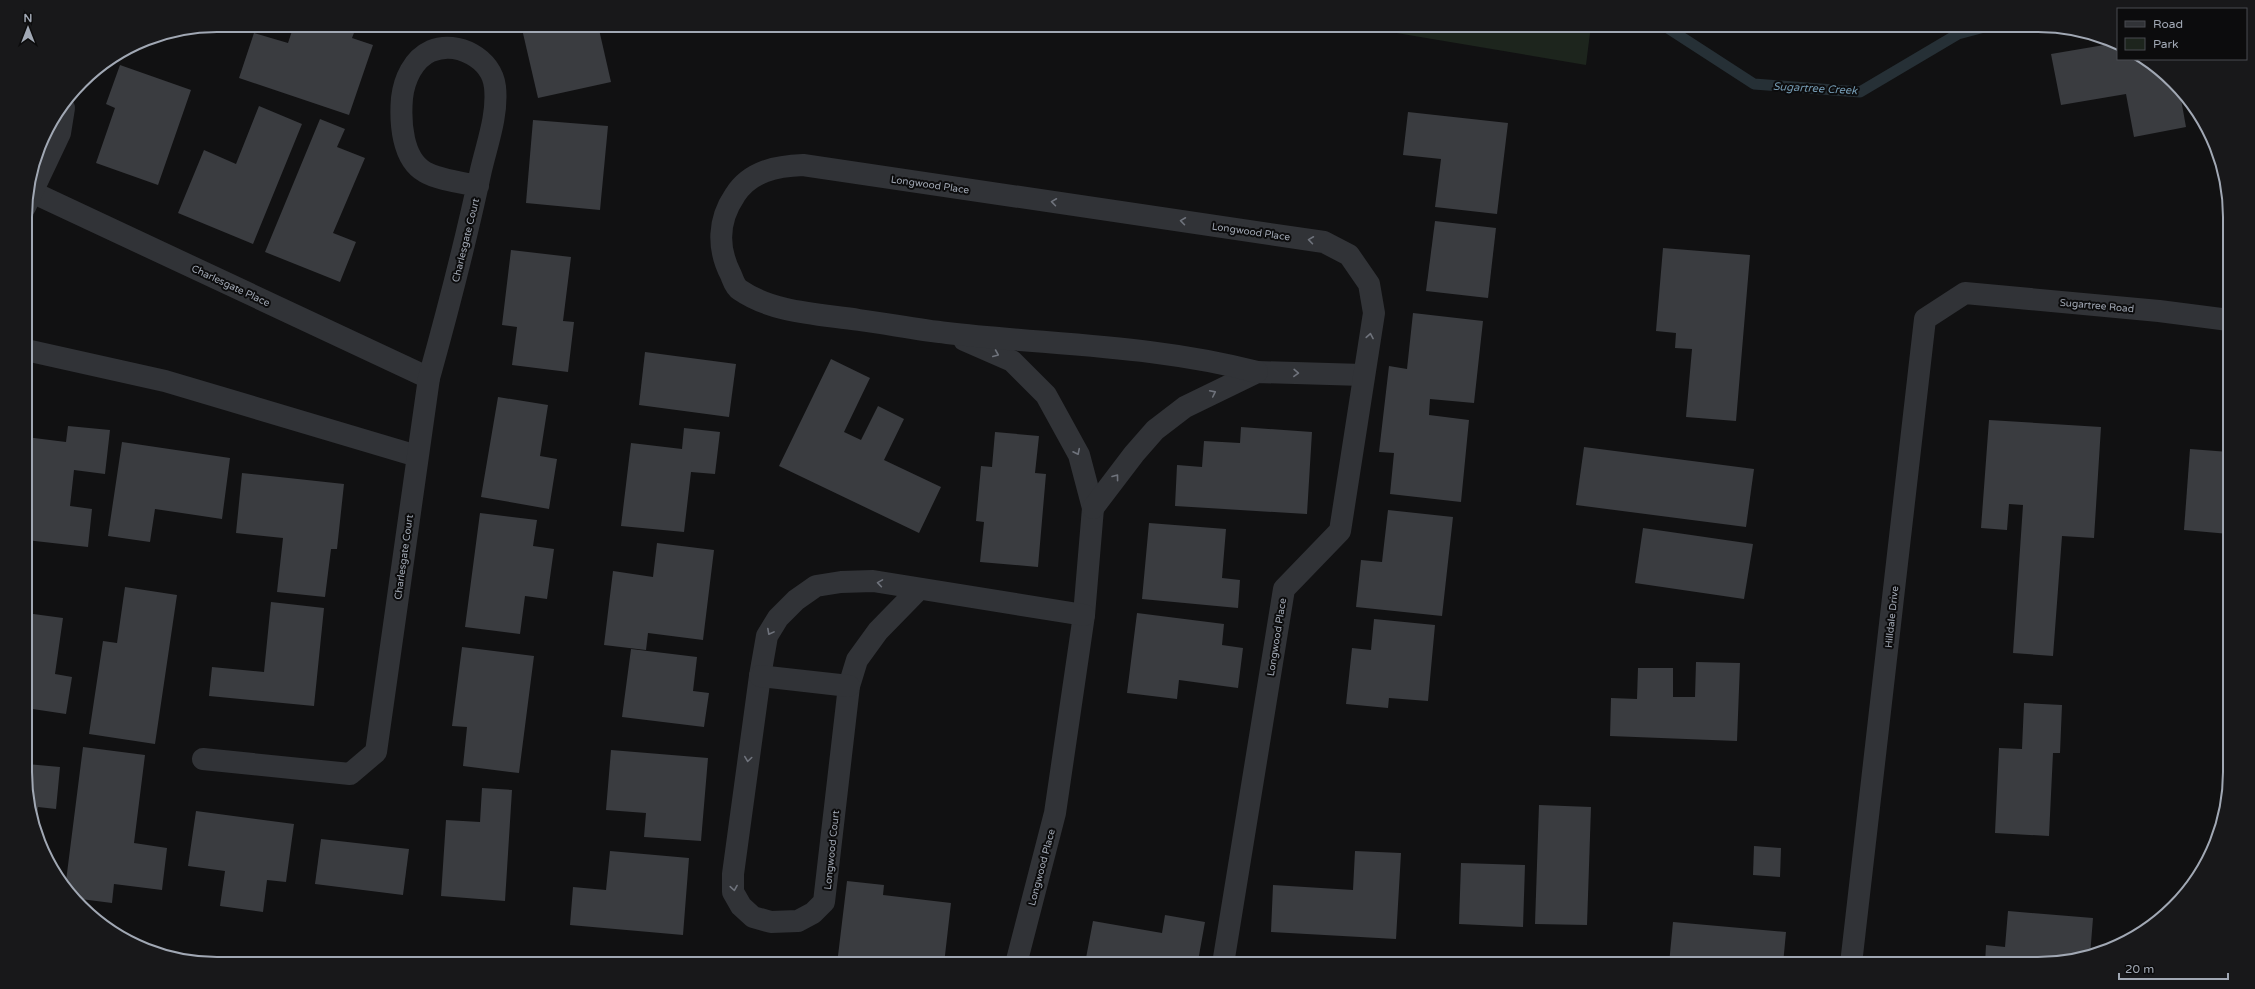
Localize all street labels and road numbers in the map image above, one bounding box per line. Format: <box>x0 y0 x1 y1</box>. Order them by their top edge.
street label: Longwood Place <box>890 174 970 196</box>
street label: Charlesgate Court <box>450 197 482 283</box>
street label: Longwood Place <box>1211 221 1291 243</box>
street label: Charlesgate Place <box>190 263 272 309</box>
street label: Sugartree Road <box>2059 297 2135 315</box>
street label: Charlesgate Court <box>392 514 416 600</box>
street label: Hilldale Drive <box>1883 585 1901 649</box>
street label: Longwood Place <box>1265 597 1289 677</box>
street label: Longwood Court <box>822 810 842 890</box>
street label: Longwood Place <box>1026 827 1058 907</box>

